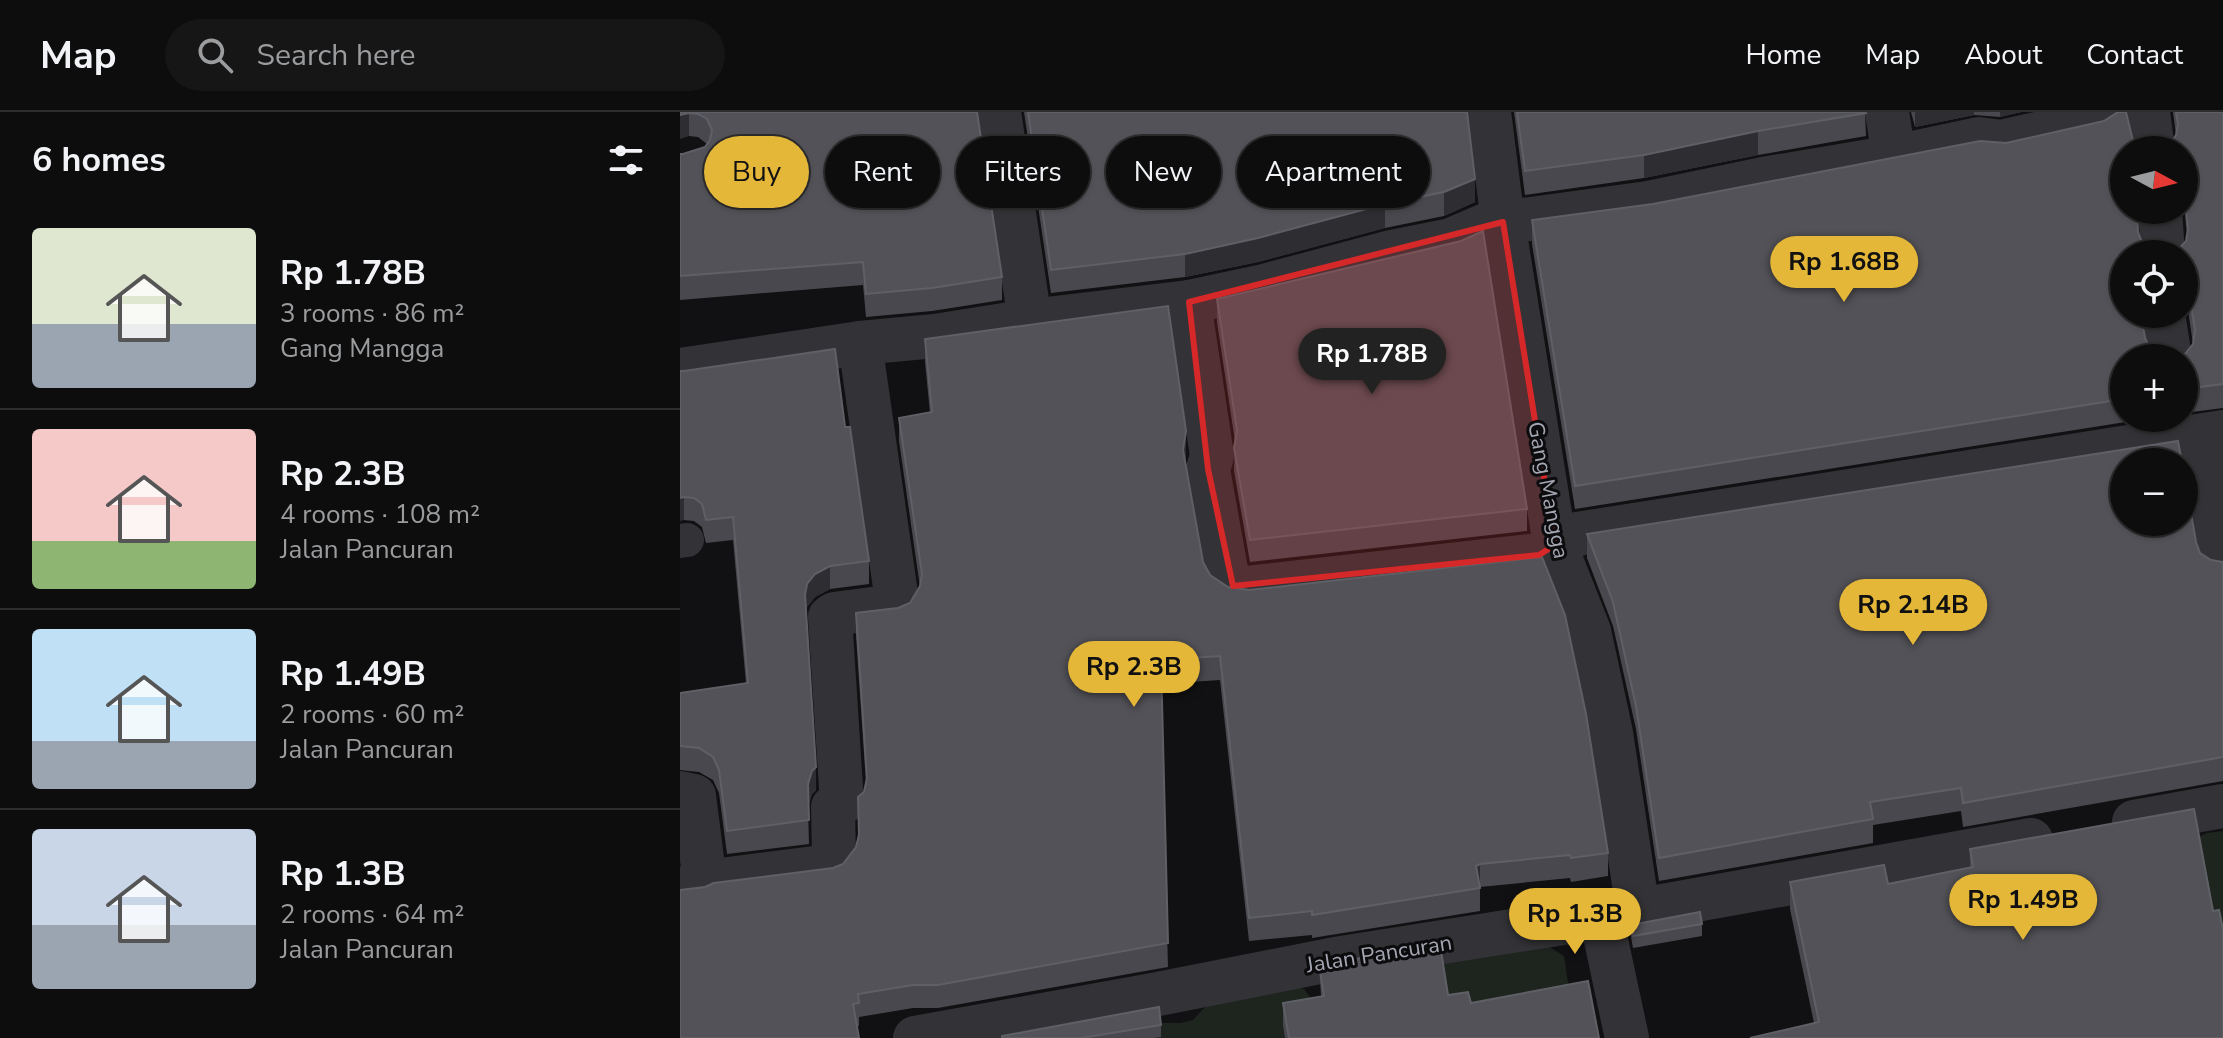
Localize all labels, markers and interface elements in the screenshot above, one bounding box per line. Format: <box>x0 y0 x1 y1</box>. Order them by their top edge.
search box <box>165 19 725 91</box>
text: Map <box>40 30 117 81</box>
icon: search <box>193 33 237 77</box>
text: Search here <box>257 35 416 76</box>
text: Home <box>1746 36 1821 74</box>
text: Map <box>1865 36 1920 74</box>
text: About <box>1964 36 2042 74</box>
text: Contact <box>2086 36 2183 74</box>
chip: Buy <box>704 136 809 208</box>
chip: Rent <box>825 136 940 208</box>
chip: Filters <box>956 136 1090 208</box>
chip: New <box>1106 136 1221 208</box>
chip: Apartment <box>1237 136 1430 208</box>
north arrow <box>2110 136 2198 224</box>
map controls <box>2110 136 2198 536</box>
text: 6 homes <box>32 137 166 183</box>
icon: filters <box>604 138 648 182</box>
pin: Rp 1.68B <box>1761 236 1927 304</box>
button: locate <box>2110 240 2198 328</box>
text: Rp 1.68B <box>1788 244 1900 279</box>
text: Rp 1.78B <box>280 250 426 296</box>
icon: home <box>96 260 192 356</box>
text: 3 rooms · 86 m² <box>280 296 464 331</box>
pin: Rp 1.78B <box>1289 328 1455 396</box>
text: Gang Mangga <box>280 331 444 366</box>
text: Rp 1.78B <box>1316 336 1428 371</box>
button: + <box>2110 344 2198 432</box>
street label: Gang Mangga <box>1520 419 1576 561</box>
button: − <box>2110 448 2198 536</box>
text: Rp 2.3B <box>280 451 406 497</box>
icon: home <box>96 461 192 557</box>
text: 4 rooms · 108 m² <box>280 497 480 532</box>
text: Jalan Pancuran <box>280 532 454 567</box>
pin: Rp 2.14B <box>1830 579 1996 647</box>
text: Rp 2.14B <box>1857 587 1969 622</box>
pin: Rp 2.3B <box>1060 641 1208 709</box>
text: Rp 2.3B <box>1086 649 1182 684</box>
text: Rp 1.49B <box>280 651 426 697</box>
icon: home <box>96 661 192 757</box>
text: 2 rooms · 60 m² <box>280 697 464 732</box>
text: Jalan Pancuran <box>280 732 454 767</box>
text: Rp 1.3B <box>280 851 406 897</box>
icon: home <box>96 861 192 957</box>
pin: Rp 1.49B <box>1940 874 2106 942</box>
text: Rp 1.49B <box>1967 882 2079 917</box>
pin: Rp 1.3B <box>1501 888 1649 956</box>
text: Rp 1.3B <box>1527 896 1623 931</box>
text: 2 rooms · 64 m² <box>280 897 464 932</box>
street label: Jalan Pancuran <box>1303 928 1454 980</box>
text: Jalan Pancuran <box>280 932 454 967</box>

